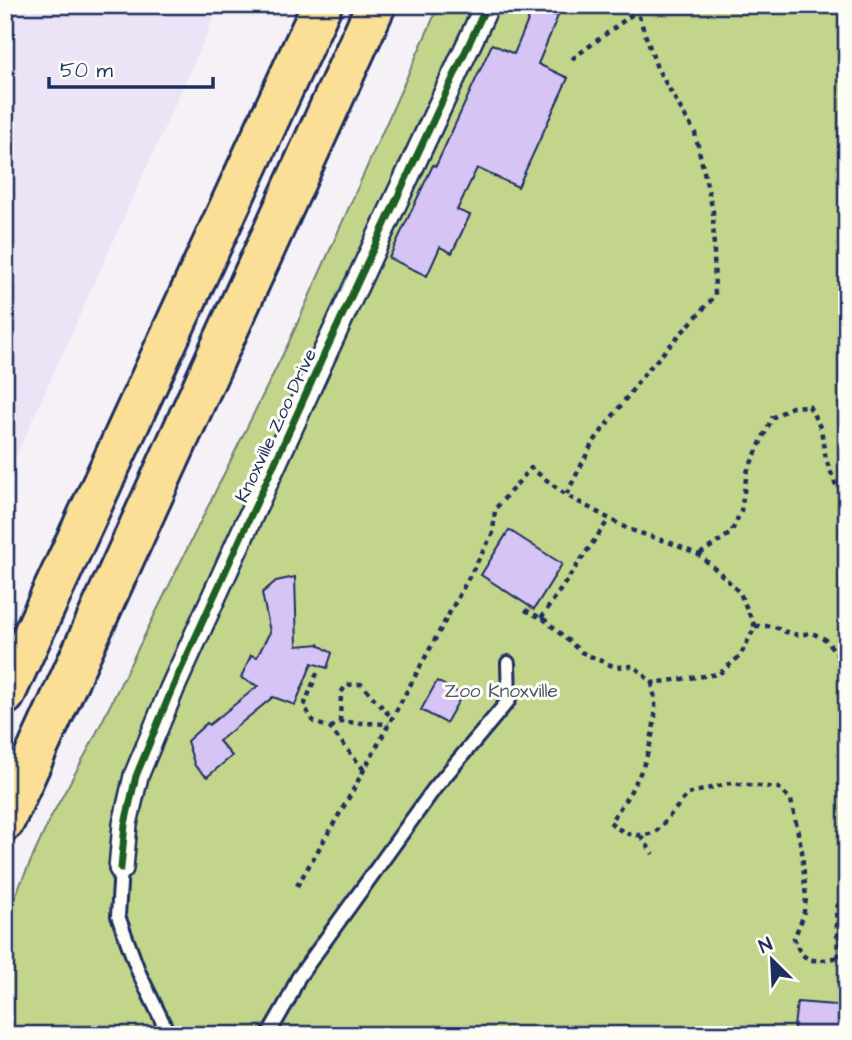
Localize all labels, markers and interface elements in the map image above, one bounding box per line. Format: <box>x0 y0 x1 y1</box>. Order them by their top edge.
scale bar <box>49 46 214 90</box>
text: 50 m <box>60 56 114 85</box>
street label: Knoxville Zoo Drive <box>229 344 324 507</box>
park label: Zoo Knoxville <box>444 678 558 705</box>
north arrow <box>736 925 806 995</box>
text: N <box>755 931 777 961</box>

